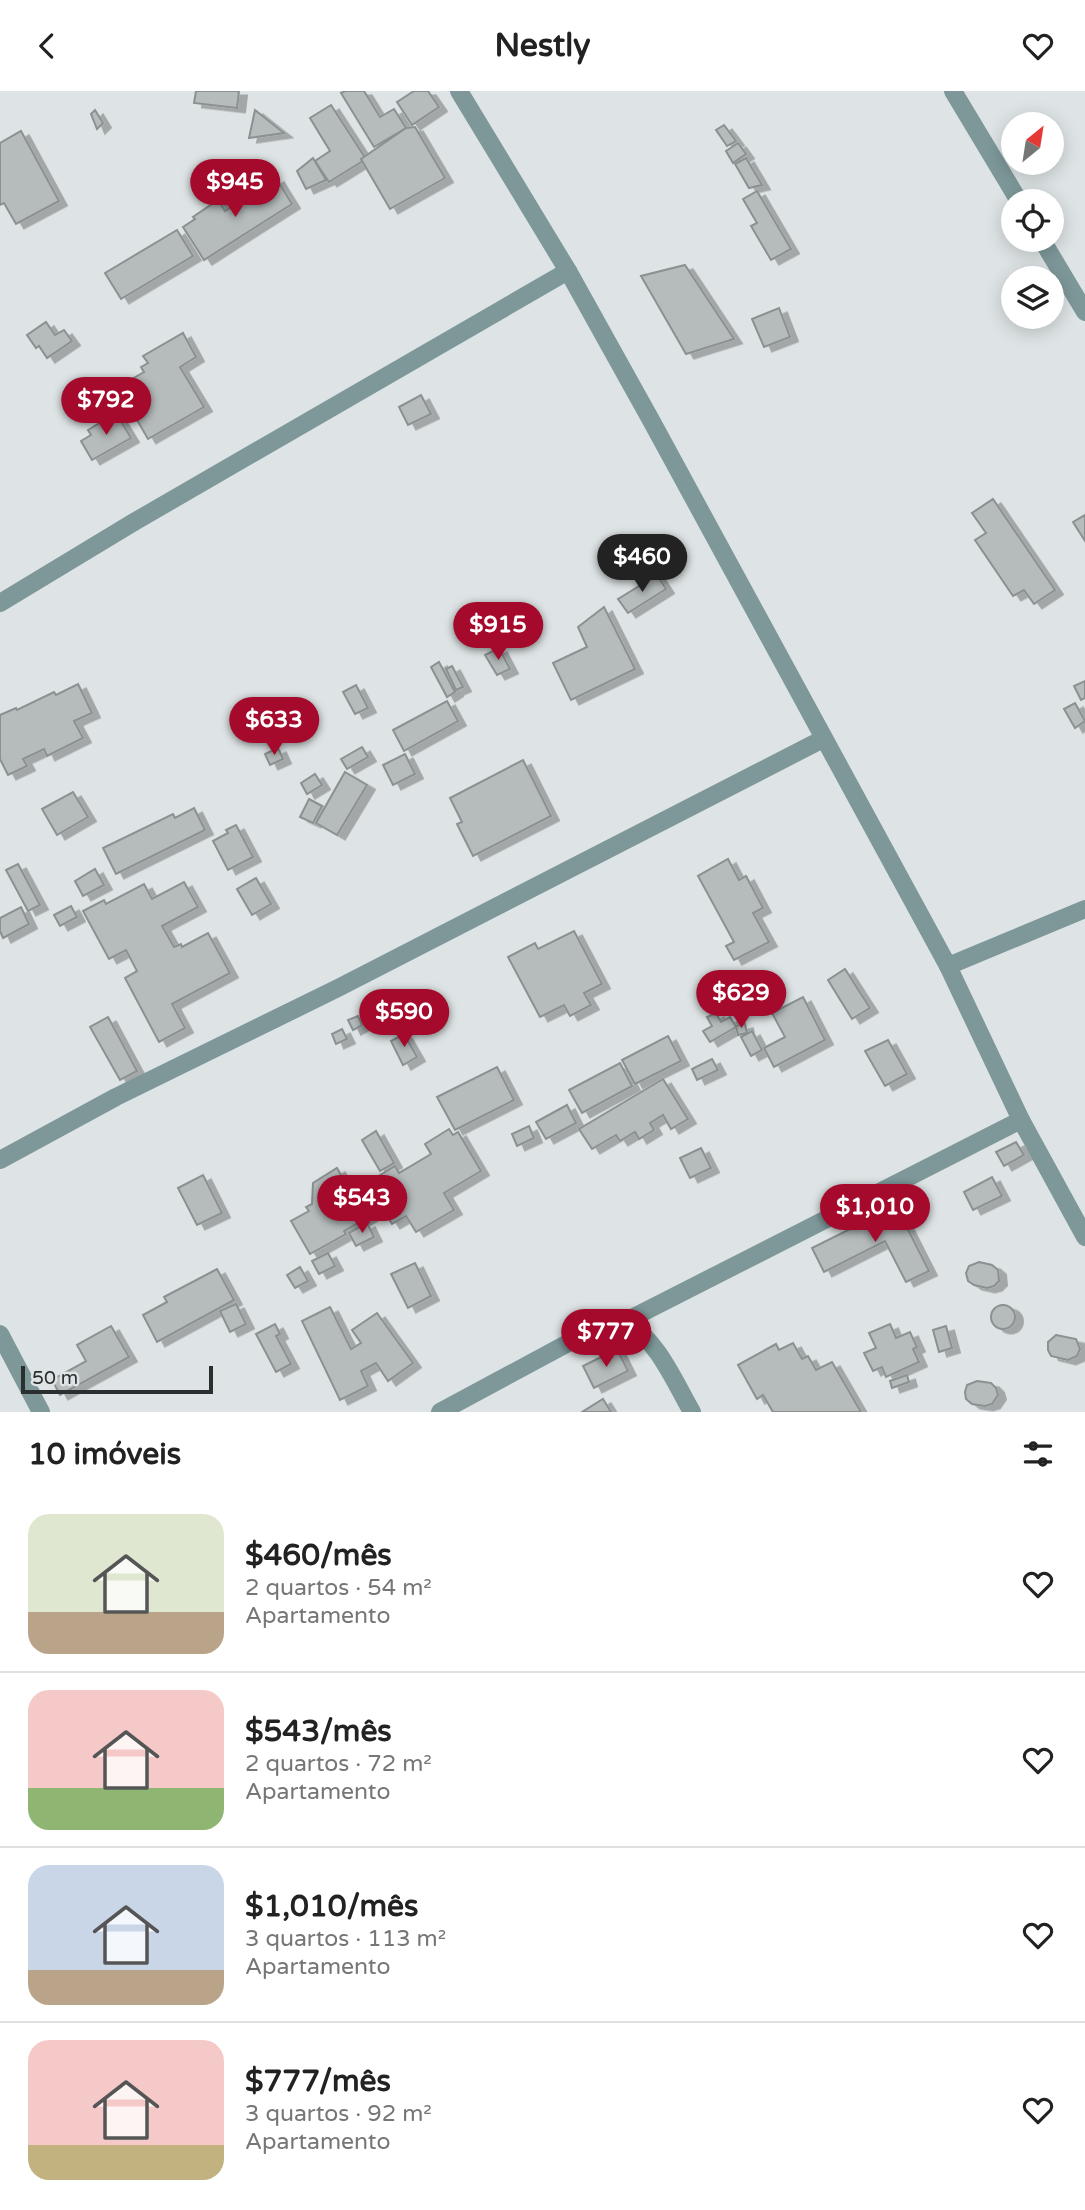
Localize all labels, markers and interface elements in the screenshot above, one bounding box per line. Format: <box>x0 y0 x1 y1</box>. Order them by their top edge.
icon: back <box>28 27 66 65</box>
text: Nestly <box>495 27 590 65</box>
icon: heart <box>1019 27 1057 65</box>
north arrow <box>1001 112 1064 175</box>
map controls <box>1001 112 1064 329</box>
pin: $945 <box>194 159 276 219</box>
text: $945 <box>206 168 264 196</box>
button: locate <box>1001 189 1064 252</box>
button: layers <box>1001 266 1064 329</box>
pin: $792 <box>65 377 147 437</box>
text: $792 <box>77 386 135 414</box>
pin: $460 <box>601 535 683 594</box>
text: $460 <box>613 543 671 571</box>
pin: $915 <box>457 603 539 662</box>
text: $915 <box>469 611 527 639</box>
pin: $633 <box>233 697 315 757</box>
text: $633 <box>245 706 303 734</box>
pin: $629 <box>700 971 782 1030</box>
text: $629 <box>712 979 770 1007</box>
pin: $590 <box>363 989 445 1049</box>
text: $590 <box>375 998 433 1026</box>
pin: $543 <box>321 1175 403 1235</box>
text: $543 <box>333 1184 391 1212</box>
pin: $1,010 <box>818 1185 932 1244</box>
text: $1,010 <box>836 1193 914 1221</box>
pin: $777 <box>565 1309 647 1369</box>
text: $777 <box>577 1318 635 1346</box>
scale bar <box>21 1363 214 1395</box>
text: 50 m <box>32 1367 78 1389</box>
icon: filters <box>1019 1435 1057 1473</box>
text: 10 imóveis <box>28 1436 181 1473</box>
text: $460/mês <box>245 1537 392 1574</box>
icon: home <box>84 1542 168 1626</box>
icon: heart <box>1019 1565 1057 1603</box>
text: 2 quartos · 54 m² <box>245 1574 432 1602</box>
text: Apartamento <box>245 1602 390 1630</box>
text: $543/mês <box>245 1713 392 1750</box>
icon: home <box>84 1718 168 1802</box>
icon: heart <box>1019 1741 1057 1779</box>
text: 2 quartos · 72 m² <box>245 1750 432 1778</box>
text: Apartamento <box>245 1778 390 1806</box>
text: $1,010/mês <box>245 1888 418 1925</box>
icon: home <box>84 1893 168 1977</box>
icon: heart <box>1019 1916 1057 1954</box>
text: 3 quartos · 113 m² <box>245 1925 446 1953</box>
text: Apartamento <box>245 1953 390 1981</box>
text: $777/mês <box>245 2063 391 2100</box>
icon: home <box>84 2068 168 2152</box>
icon: heart <box>1019 2091 1057 2129</box>
text: 3 quartos · 92 m² <box>245 2100 432 2128</box>
text: Apartamento <box>245 2128 390 2156</box>

